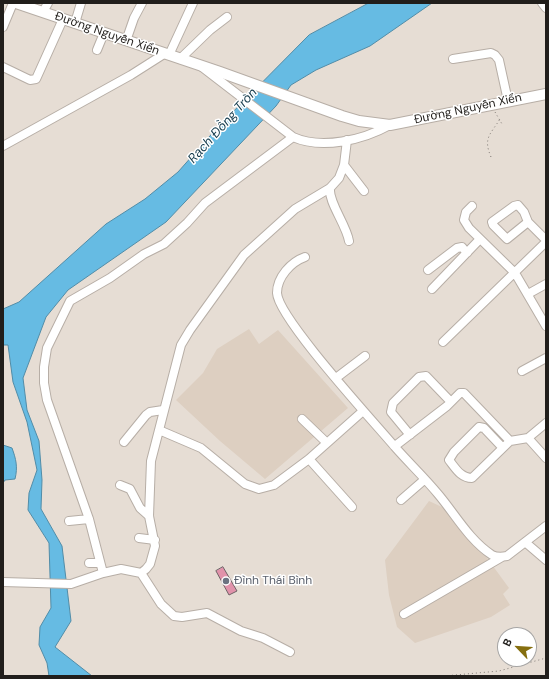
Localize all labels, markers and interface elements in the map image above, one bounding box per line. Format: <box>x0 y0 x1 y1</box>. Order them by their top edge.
street label: Đường Nguyễn Xiển <box>53 9 161 59</box>
water label: Rạch Đồng Tròn <box>185 85 261 167</box>
street label: Đường Nguyễn Xiển <box>413 91 523 127</box>
place label: Đình Thái Bình <box>234 574 312 588</box>
marker: Đình Thái Bình <box>221 576 231 586</box>
north arrow <box>497 627 537 667</box>
text: B <box>499 636 515 648</box>

